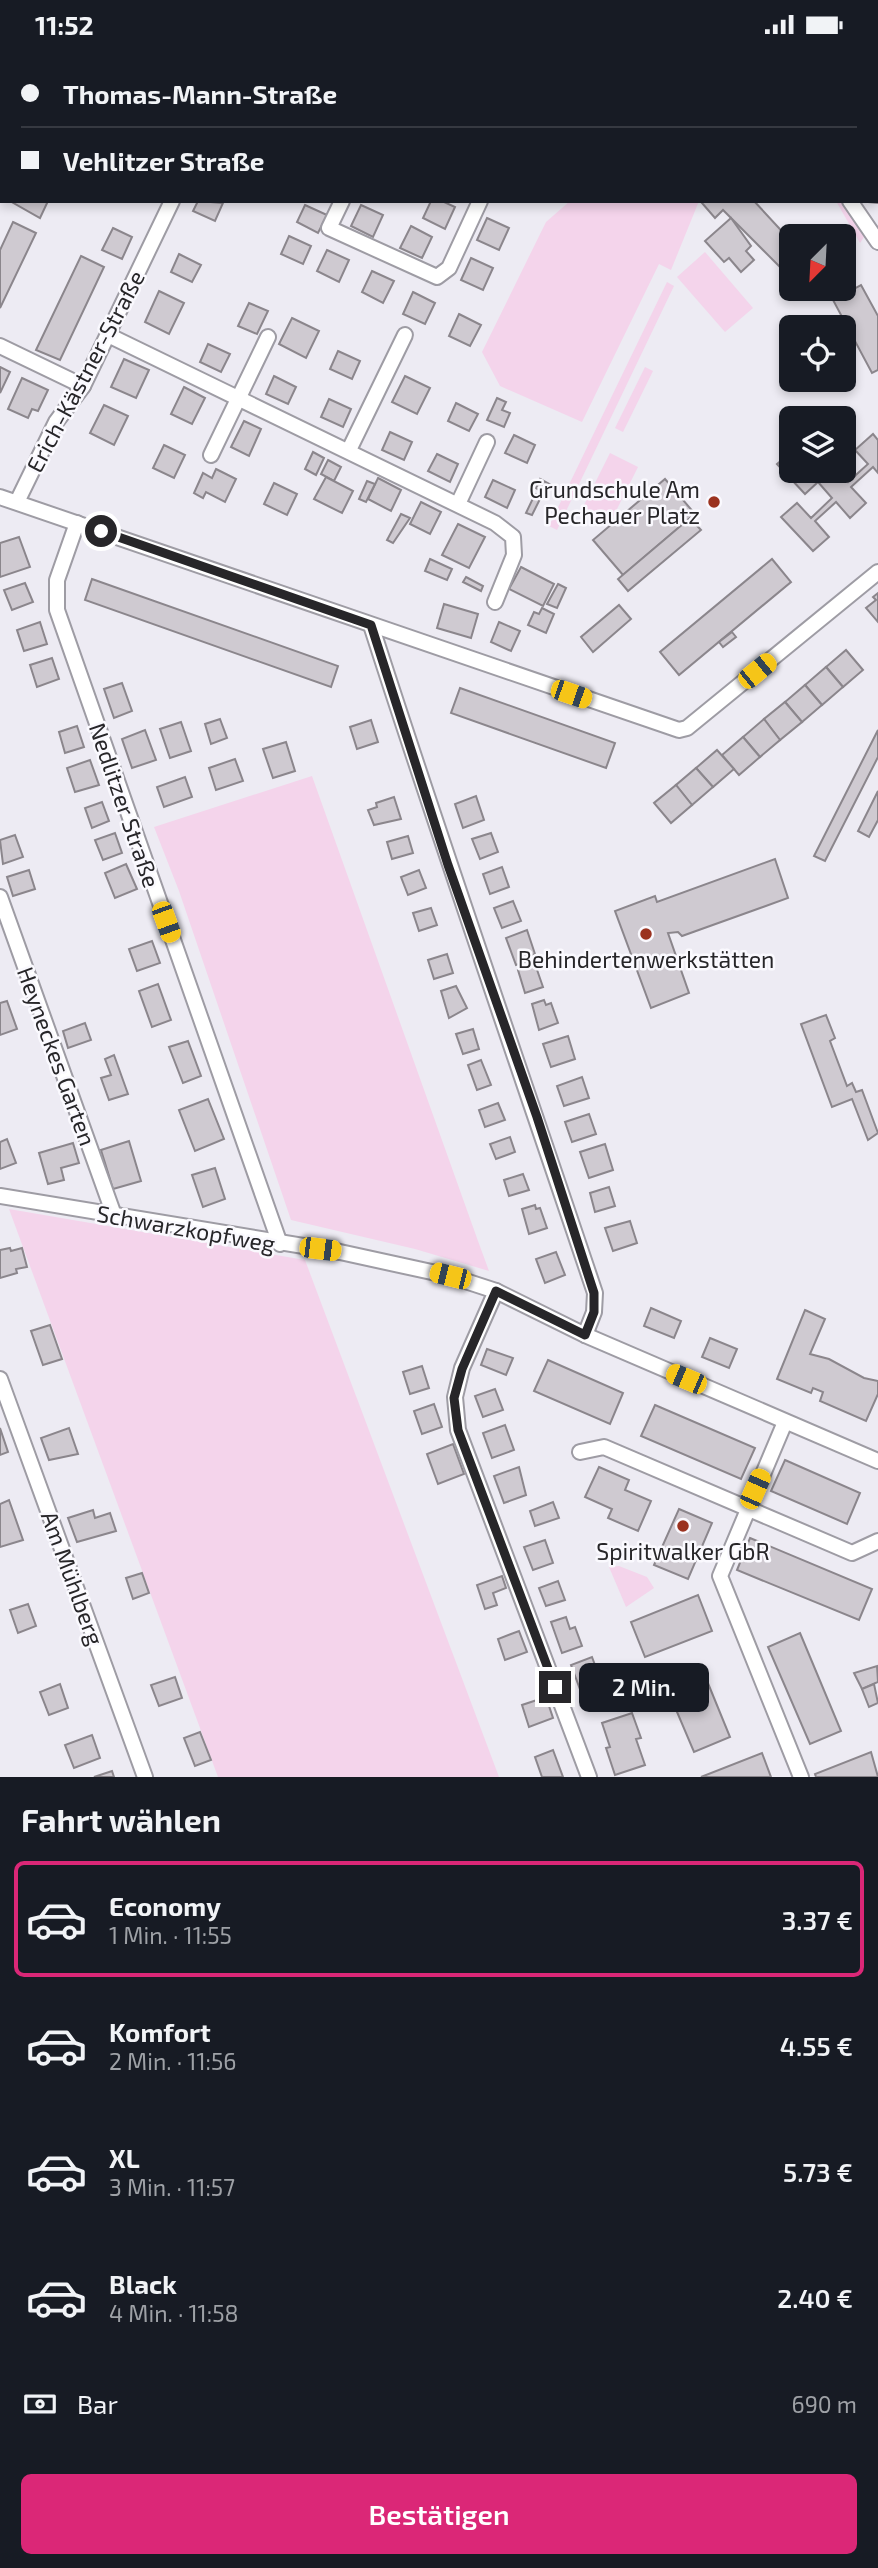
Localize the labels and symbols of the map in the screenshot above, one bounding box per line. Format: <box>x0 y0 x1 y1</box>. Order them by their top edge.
north arrow <box>779 224 856 301</box>
street label: Erich-Kästner-Straße <box>20 265 150 477</box>
place label: Grundschule Am Pechauer Platz <box>529 475 700 529</box>
marker: Grundschule Am Pechauer Platz <box>706 494 722 510</box>
route start <box>85 515 117 547</box>
car <box>735 650 780 692</box>
car <box>548 677 595 711</box>
street label: Nedlitzer Straße <box>84 719 166 891</box>
car <box>149 899 184 945</box>
marker: Behindertenwerkstätten <box>638 926 654 942</box>
place label: Behindertenwerkstätten <box>518 945 774 973</box>
street label: Heyneckes Garten <box>12 963 102 1149</box>
street label: Schwarzkopfweg <box>95 1199 277 1257</box>
car <box>298 1236 343 1262</box>
car <box>428 1261 473 1291</box>
car <box>663 1361 710 1397</box>
car <box>737 1466 774 1512</box>
street label: Am Mühlberg <box>36 1507 110 1649</box>
marker: Spiritwalker GbR <box>675 1518 691 1534</box>
place label: Spiritwalker GbR <box>596 1537 770 1565</box>
callout: 2 Min. <box>580 1663 709 1711</box>
route end <box>539 1671 571 1703</box>

